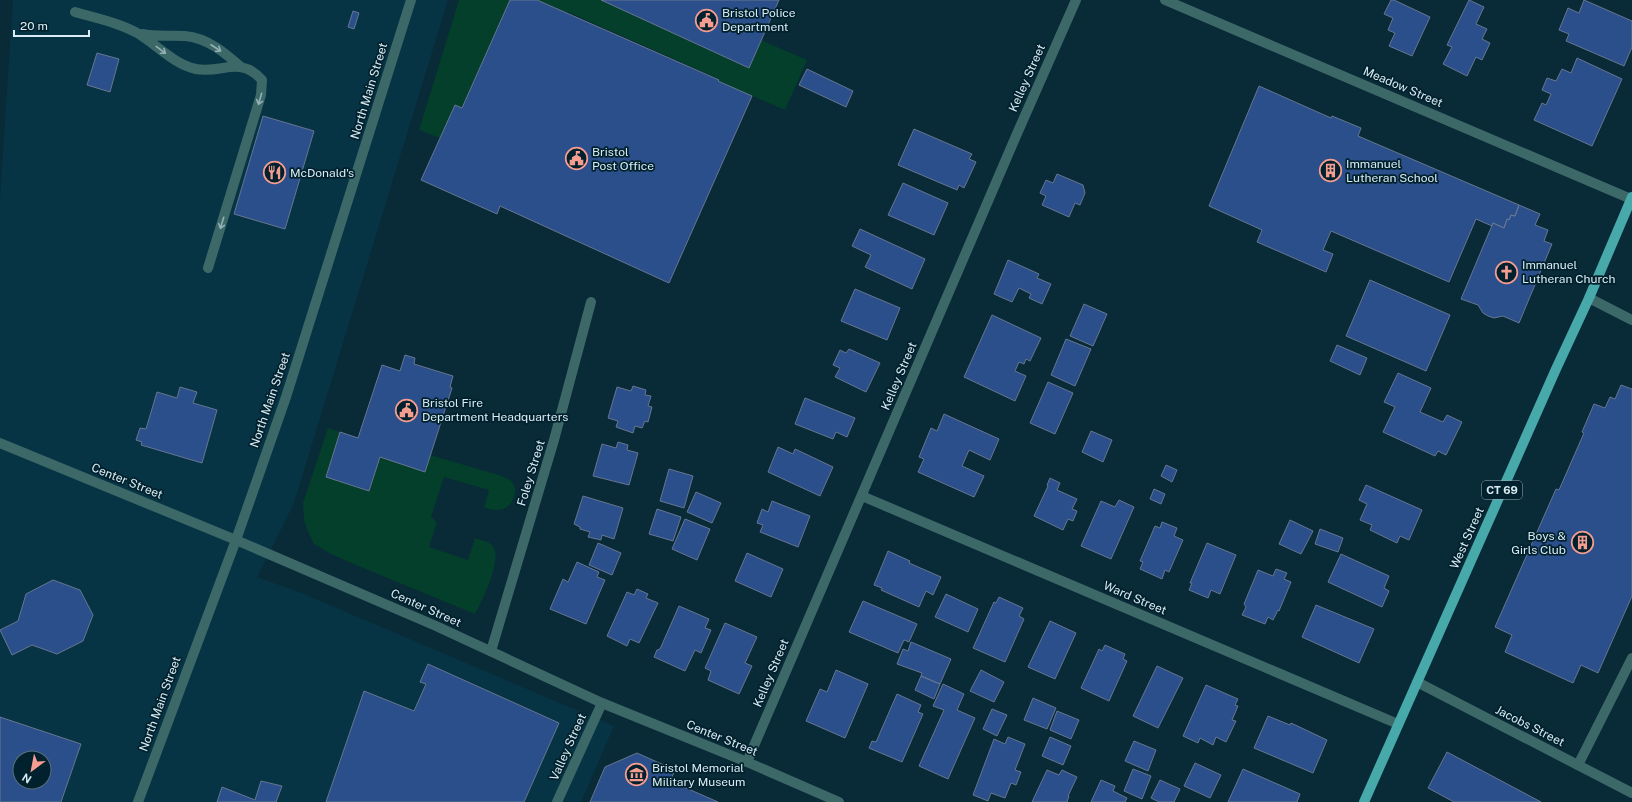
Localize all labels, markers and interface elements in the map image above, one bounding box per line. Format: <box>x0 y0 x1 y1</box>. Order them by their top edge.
place label: Bristol Police Department <box>722 6 796 34</box>
public building icon: Bristol Police Department <box>694 7 720 33</box>
scale bar <box>14 12 89 38</box>
text: 20 m <box>20 19 48 33</box>
street label: North Main Street <box>348 41 390 141</box>
street label: Kelley Street <box>1006 42 1048 114</box>
one-way arrow <box>210 44 222 52</box>
one-way arrow <box>156 46 167 54</box>
street label: Meadow Street <box>1361 64 1445 110</box>
one-way arrow <box>256 92 263 105</box>
place label: Bristol Post Office <box>592 145 654 173</box>
public building icon: Bristol Post Office <box>564 146 590 172</box>
place label: Immanuel Lutheran School <box>1346 157 1438 185</box>
building icon: Immanuel Lutheran School <box>1318 158 1344 184</box>
restaurant icon: McDonald's <box>261 160 287 186</box>
place label: McDonald's <box>290 166 354 180</box>
one-way arrow <box>218 216 225 229</box>
place label: Immanuel Lutheran Church <box>1522 258 1616 286</box>
church icon: Immanuel Lutheran Church <box>1494 259 1520 285</box>
street label: Kelley Street <box>878 340 920 412</box>
street label: North Main Street <box>247 350 293 450</box>
place label: Bristol Fire Department Headquarters <box>422 396 568 424</box>
public building icon: Bristol Fire Department Headquarters <box>393 397 419 423</box>
street label: Foley Street <box>514 438 548 508</box>
street label: Center Street <box>89 460 165 502</box>
road number: CT 69 <box>1482 481 1522 499</box>
street label: West Street <box>1447 505 1487 571</box>
place label: Boys & Girls Club <box>1511 529 1566 557</box>
building icon: Boys & Girls Club <box>1569 530 1595 556</box>
street label: Ward Street <box>1101 578 1169 618</box>
street label: Center Street <box>389 586 464 630</box>
street label: Kelley Street <box>750 637 792 709</box>
street label: North Main Street <box>136 654 184 753</box>
street label: Jacobs Street <box>1493 703 1567 750</box>
street label: Valley Street <box>547 711 589 783</box>
street label: Center Street <box>684 717 760 759</box>
north arrow <box>12 750 52 790</box>
place label: Bristol Memorial Military Museum <box>652 761 746 789</box>
museum icon: Bristol Memorial Military Museum <box>624 762 650 788</box>
text: N <box>20 771 34 786</box>

